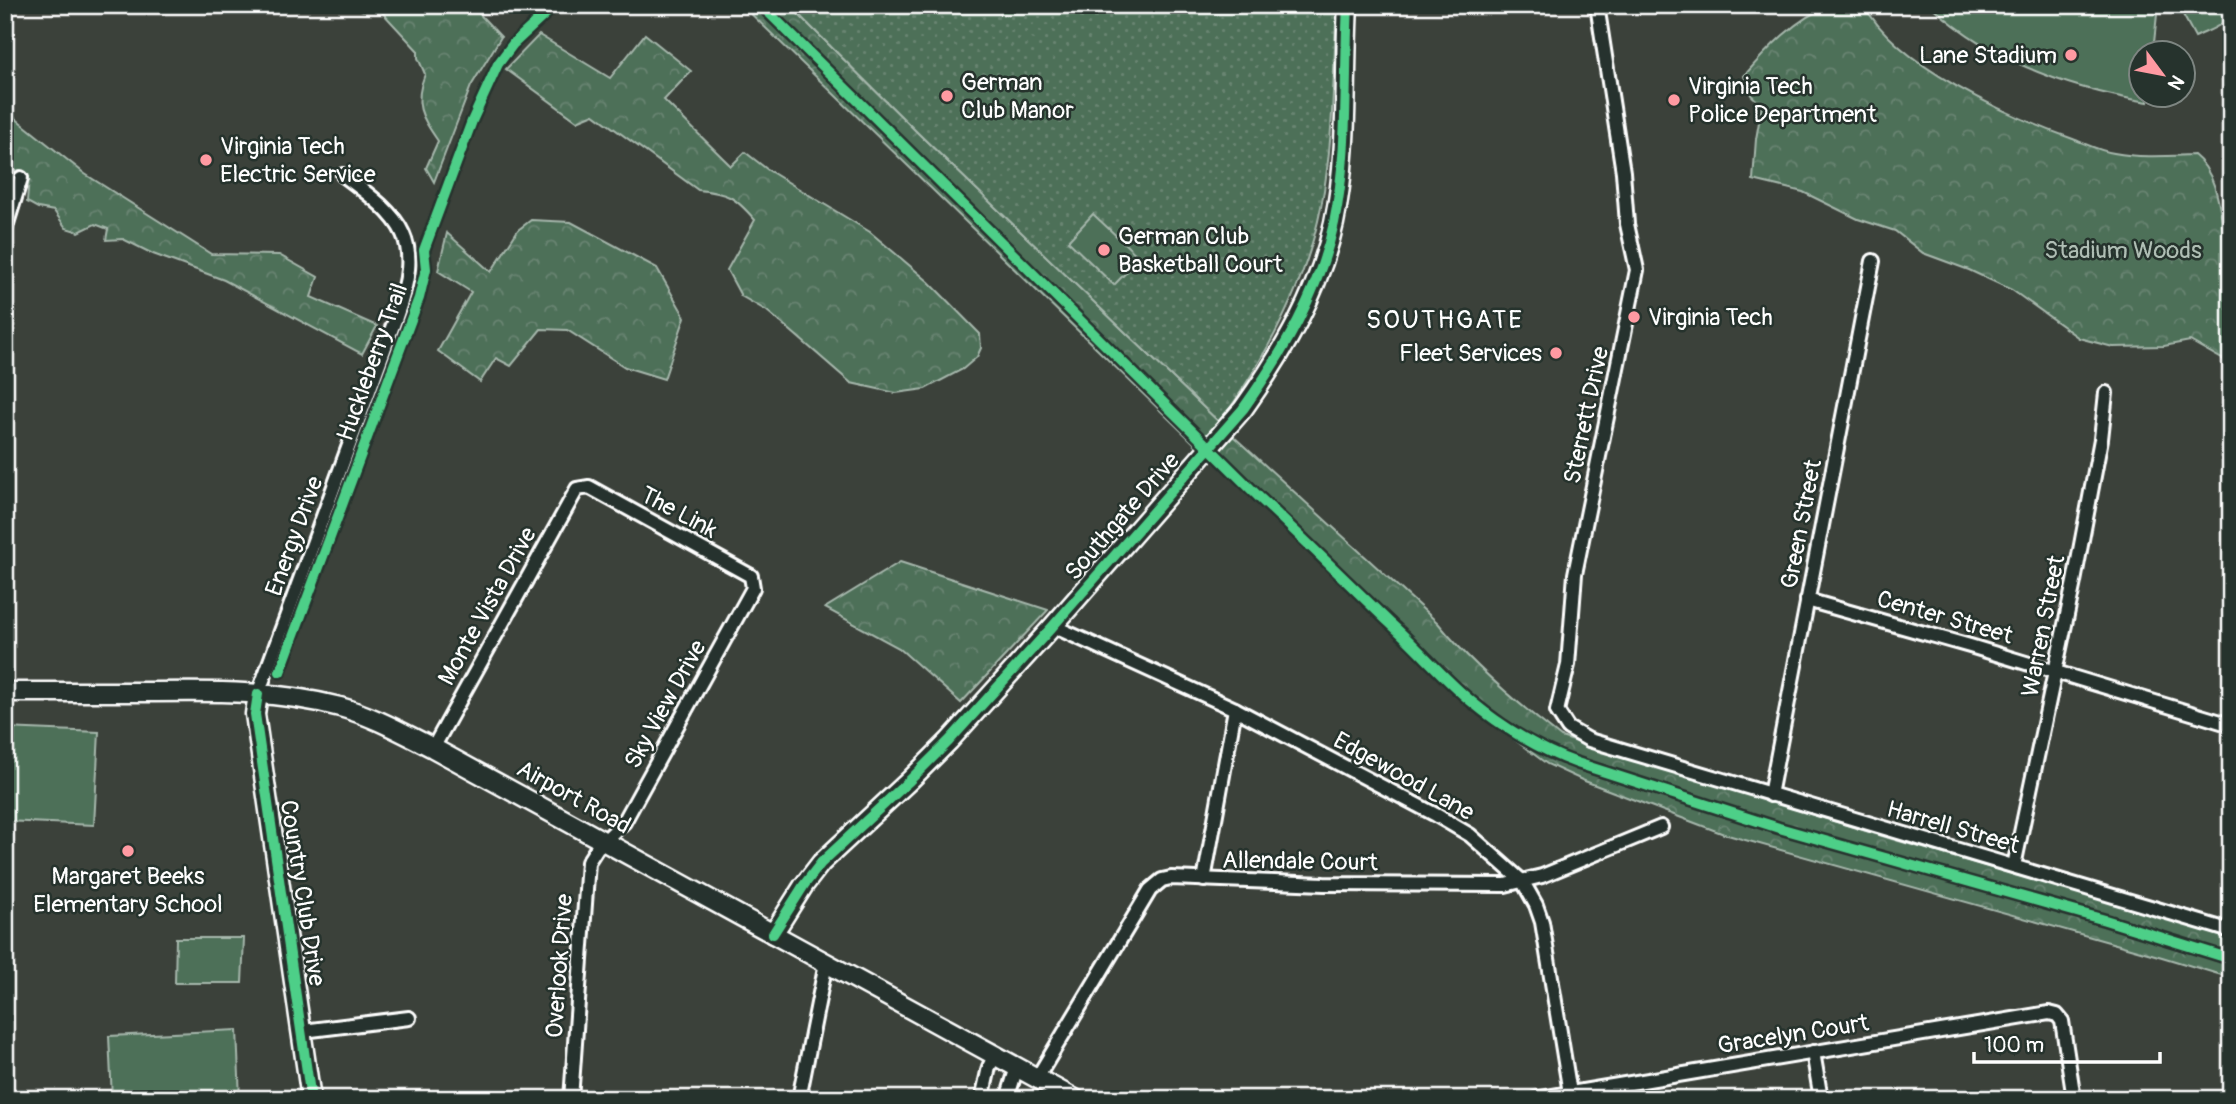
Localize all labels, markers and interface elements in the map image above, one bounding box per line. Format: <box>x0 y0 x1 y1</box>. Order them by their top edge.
north arrow <box>2128 38 2198 108</box>
place label: Lane Stadium <box>1919 41 2057 70</box>
marker: Lane Stadium <box>2063 47 2079 63</box>
place label: German Club Manor <box>961 68 1074 125</box>
text: N <box>2162 71 2189 94</box>
place label: Virginia Tech Police Department <box>1688 72 1877 129</box>
marker: German Club Manor <box>939 88 955 104</box>
marker: Virginia Tech Police Department <box>1666 92 1682 108</box>
place label: Virginia Tech Electric Service <box>220 132 376 189</box>
marker: Virginia Tech Electric Service <box>198 152 214 168</box>
place label: German Club Basketball Court <box>1118 222 1283 279</box>
park label: Stadium Woods <box>2044 236 2202 265</box>
marker: German Club Basketball Court <box>1096 242 1112 258</box>
street label: Huckleberry Trail <box>331 279 414 445</box>
place label: Virginia Tech <box>1648 303 1773 332</box>
district label: SOUTHGATE <box>1366 304 1524 336</box>
marker: Virginia Tech <box>1626 309 1642 325</box>
place label: Fleet Services <box>1399 339 1542 368</box>
street label: Sterrett Drive <box>1558 344 1615 486</box>
marker: Fleet Services <box>1548 345 1564 361</box>
street label: Southgate Drive <box>1059 446 1186 586</box>
street label: Green Street <box>1775 457 1828 591</box>
street label: Energy Drive <box>259 472 330 600</box>
street label: The Link <box>635 480 722 545</box>
street label: Monte Vista Drive <box>432 522 543 691</box>
street label: Warren Street <box>2016 553 2071 699</box>
street label: Center Street <box>1874 584 2016 651</box>
street label: Sky View Drive <box>618 635 713 774</box>
street label: Edgewood Lane <box>1328 726 1479 827</box>
street label: Airport Road <box>512 754 636 841</box>
street label: Harrell Street <box>1883 795 2023 860</box>
street label: Country Club Drive <box>274 798 332 988</box>
marker: Margaret Beeks Elementary School <box>120 843 136 859</box>
street label: Allendale Court <box>1222 846 1378 877</box>
place label: Margaret Beeks Elementary School <box>33 862 223 919</box>
street label: Overlook Drive <box>540 893 579 1039</box>
street label: Gracelyn Court <box>1716 1008 1871 1061</box>
scale bar <box>1974 1020 2159 1064</box>
text: 100 m <box>1984 1032 2044 1059</box>

